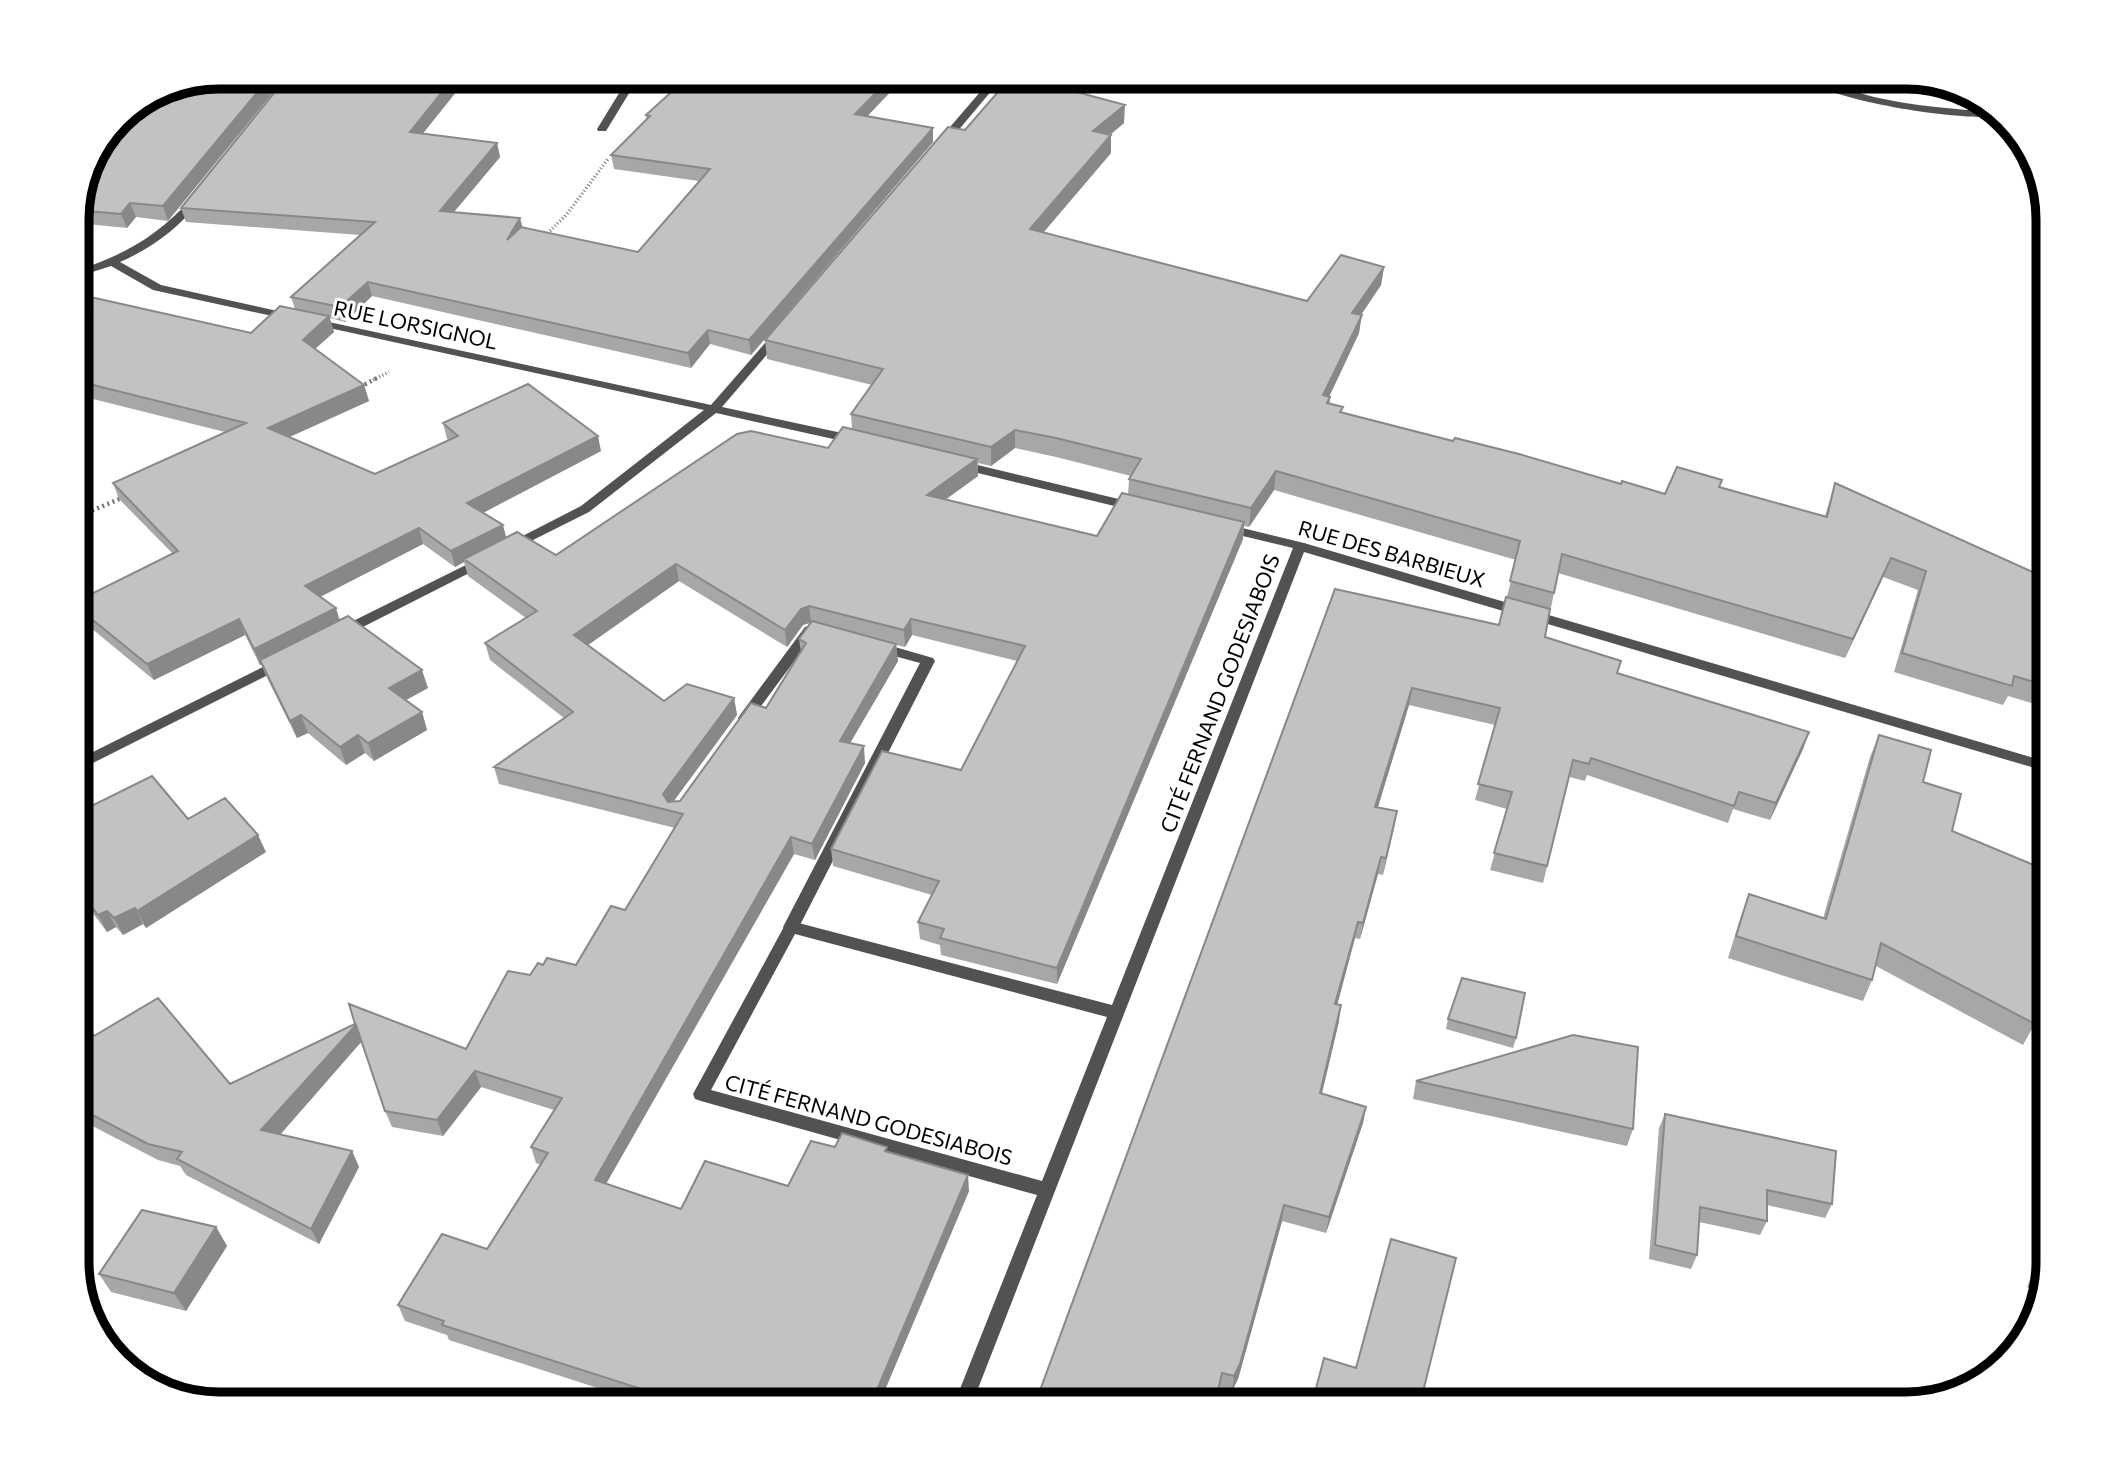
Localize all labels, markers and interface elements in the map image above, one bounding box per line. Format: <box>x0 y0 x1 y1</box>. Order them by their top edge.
street label: RUE LORSIGNOL <box>332 294 500 354</box>
street label: RUE DES BARBIEUX <box>1296 514 1488 592</box>
street label: CITÉ FERNAND GODESIABOIS <box>1154 550 1284 836</box>
street label: CITÉ FERNAND GODESIABOIS <box>723 1069 1015 1169</box>

